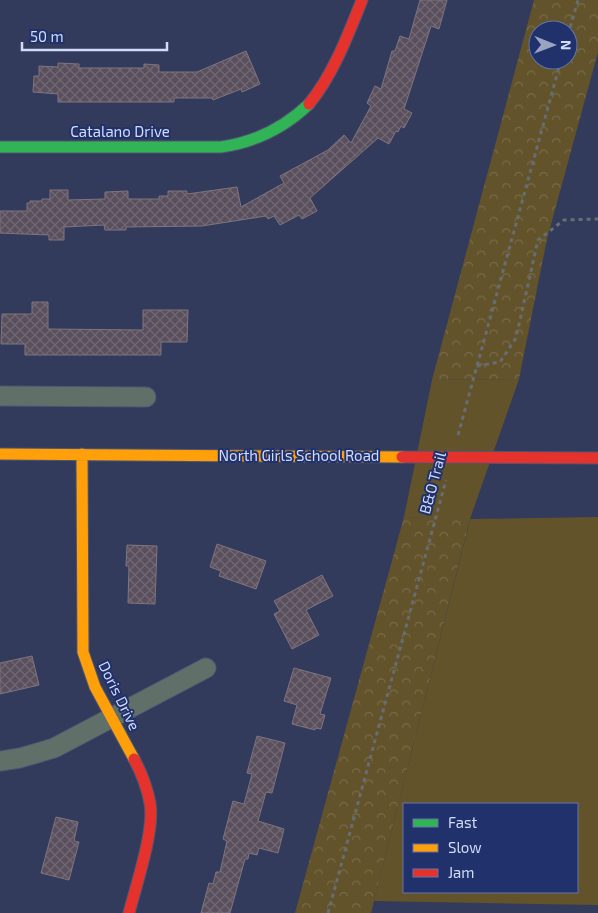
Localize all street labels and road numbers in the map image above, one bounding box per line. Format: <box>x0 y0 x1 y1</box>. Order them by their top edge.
street label: Catalano Drive <box>70 122 170 140</box>
street label: North Girls School Road <box>219 446 379 464</box>
street label: B&O Trail <box>415 449 449 516</box>
street label: Doris Drive <box>95 658 144 733</box>

